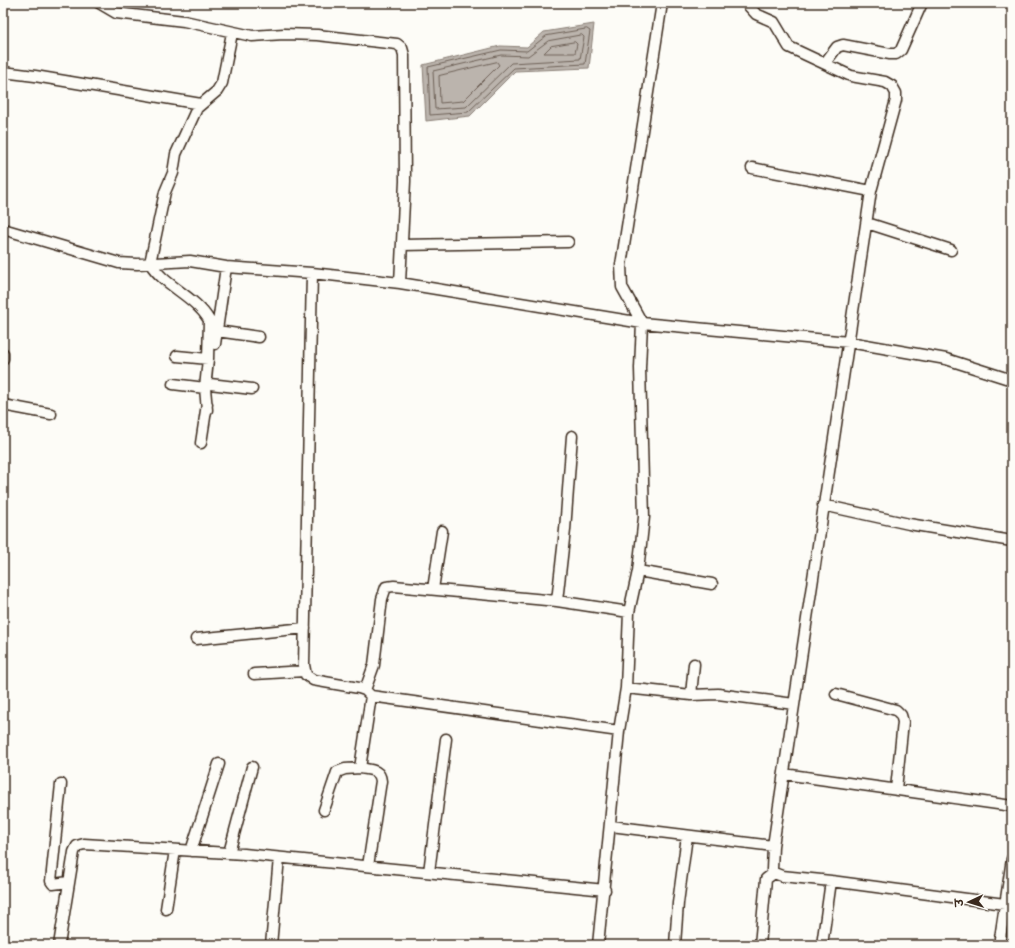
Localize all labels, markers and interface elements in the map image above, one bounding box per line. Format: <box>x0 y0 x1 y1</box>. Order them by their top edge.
north arrow <box>949 882 989 922</box>
text: उ <box>952 897 967 908</box>

